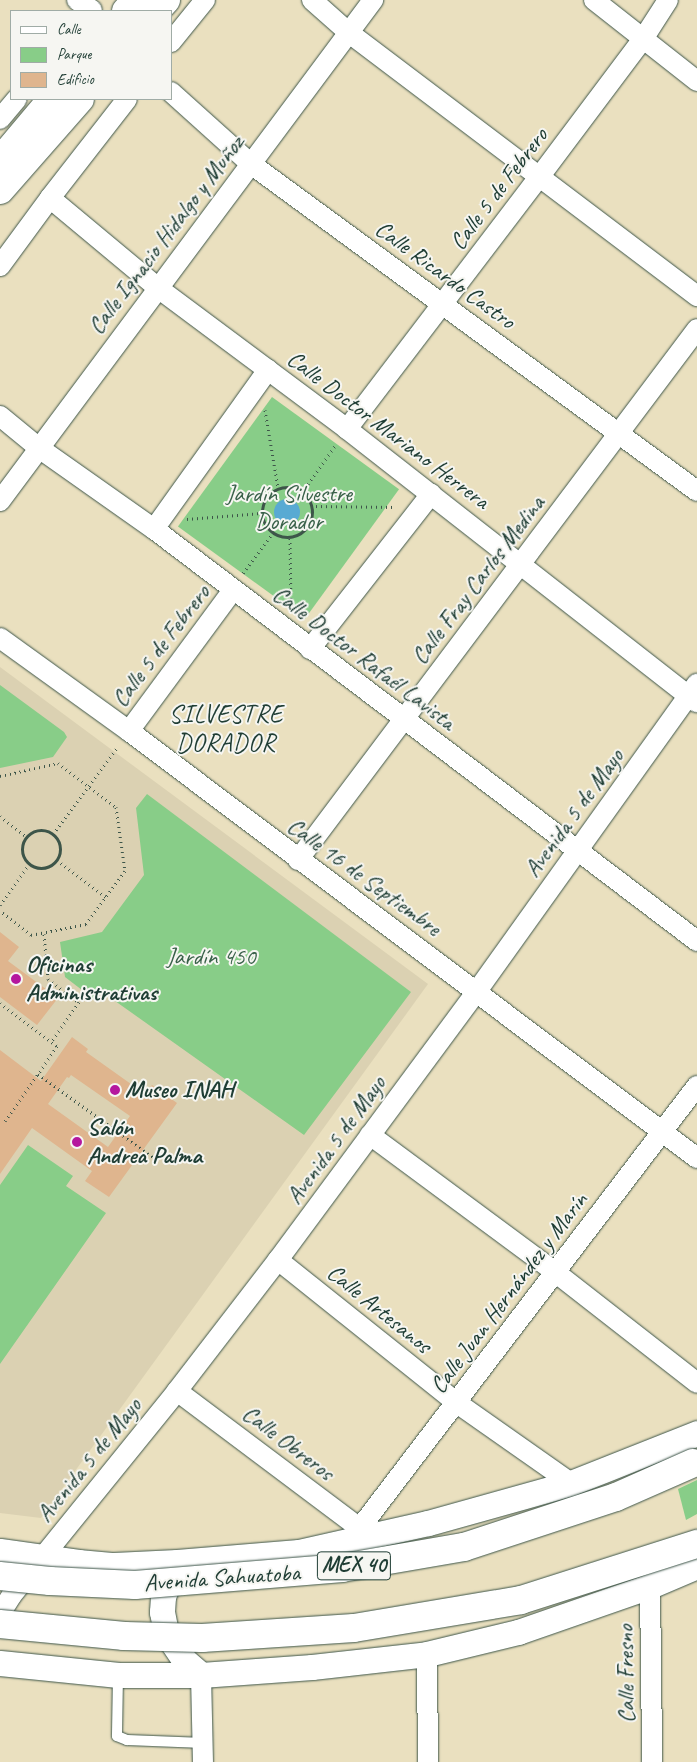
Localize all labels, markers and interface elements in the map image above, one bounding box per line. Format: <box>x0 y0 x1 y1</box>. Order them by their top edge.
legend <box>10 10 172 100</box>
text: Calle <box>57 20 81 39</box>
text: Parque <box>57 45 91 64</box>
text: Edificio <box>57 70 94 89</box>
street label: Calle 5 de Febrero <box>444 122 554 256</box>
street label: Calle Ignacio Hidalgo y Muñoz <box>82 130 250 340</box>
street label: Calle Ricardo Castro <box>369 214 521 336</box>
street label: Calle Doctor Mariano Herrera <box>281 344 495 516</box>
park label: Jardín Silvestre Dorador <box>226 480 352 536</box>
street label: Calle Fray Carlos Medina <box>405 490 551 670</box>
street label: Calle 5 de Febrero <box>106 579 216 713</box>
street label: Calle Doctor Rafaél Lavista <box>267 580 461 736</box>
district label: SILVESTRE DORADOR <box>168 700 284 759</box>
street label: Avenida 5 de Mayo <box>518 743 630 883</box>
street label: Calle 16 de Septiembre <box>282 812 446 942</box>
park label: Jardín 450 <box>166 943 256 971</box>
place label: Oficinas Administrativas <box>26 951 157 1007</box>
marker: Oficinas Administrativas <box>10 973 22 985</box>
street label: Avenida 5 de Mayo <box>280 1070 392 1210</box>
place label: Museo INAH <box>125 1076 233 1104</box>
marker: Museo INAH <box>109 1084 121 1096</box>
place label: Salón Andrea Palma <box>87 1114 202 1170</box>
marker: Salón Andrea Palma <box>71 1136 83 1148</box>
street label: Calle Juan Hernández y Marín <box>424 1187 594 1399</box>
street label: Calle Artesanos <box>321 1258 437 1360</box>
street label: Avenida 5 de Mayo <box>30 1392 148 1528</box>
street label: Calle Obreros <box>236 1399 340 1487</box>
road number: MEX 40 <box>316 1546 392 1585</box>
street label: Avenida Sahuatoba <box>143 1558 301 1598</box>
street label: Calle Fresno <box>611 1625 641 1723</box>

